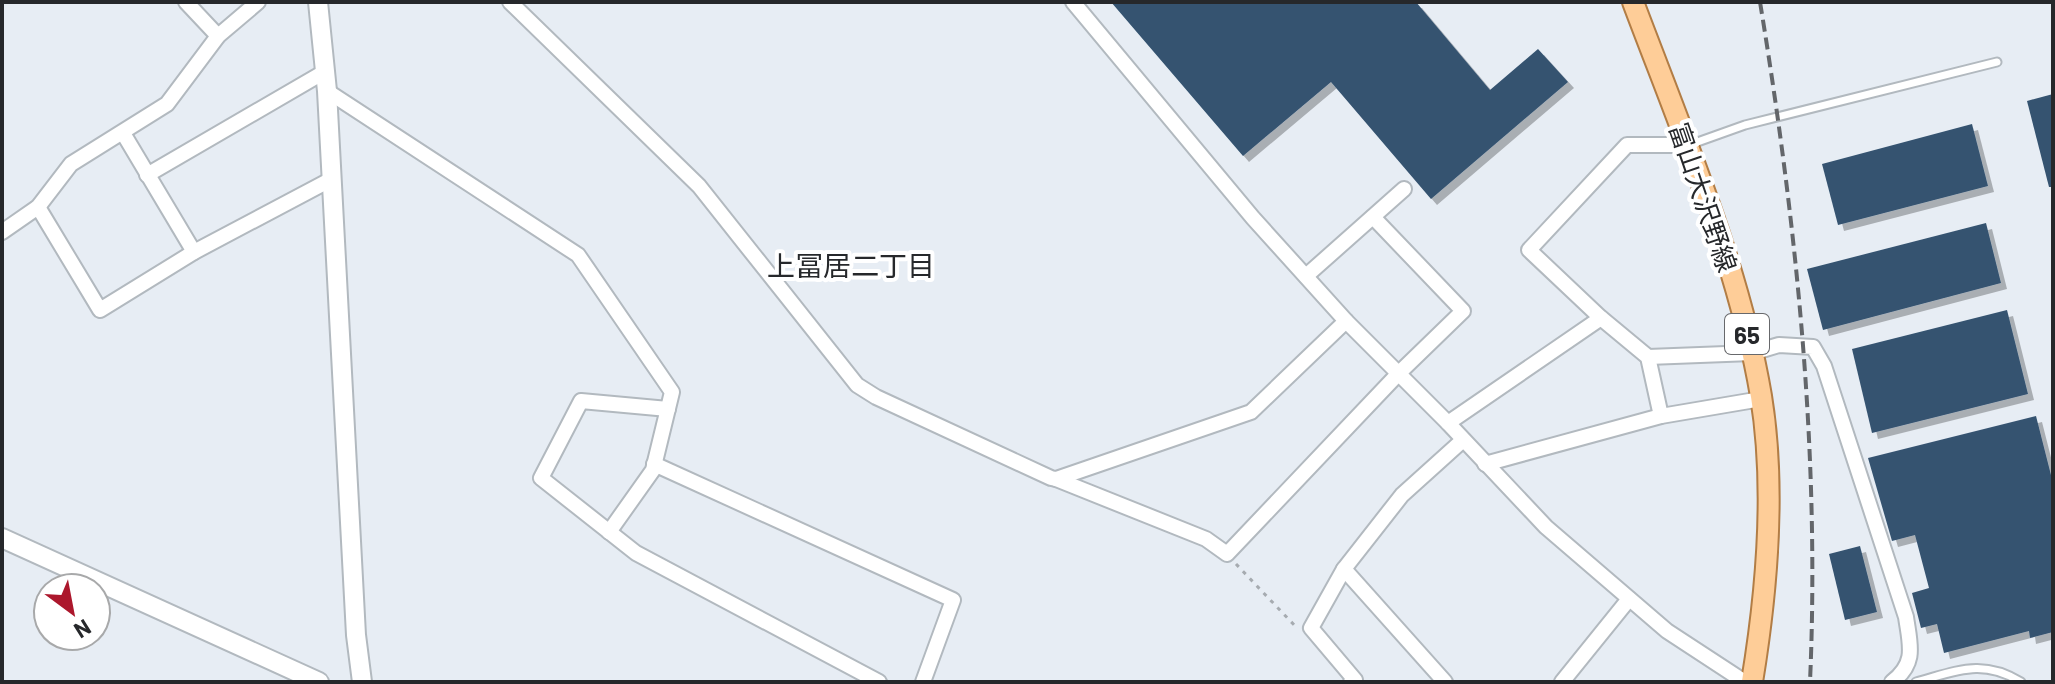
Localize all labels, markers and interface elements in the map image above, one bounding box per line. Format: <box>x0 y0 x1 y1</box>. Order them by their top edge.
street label: 富山大沢野線 <box>1664 118 1744 276</box>
district label: 上冨居二丁目 <box>767 248 935 282</box>
road number: 65 <box>1725 314 1769 354</box>
north arrow <box>32 572 112 652</box>
text: N <box>70 615 96 645</box>

